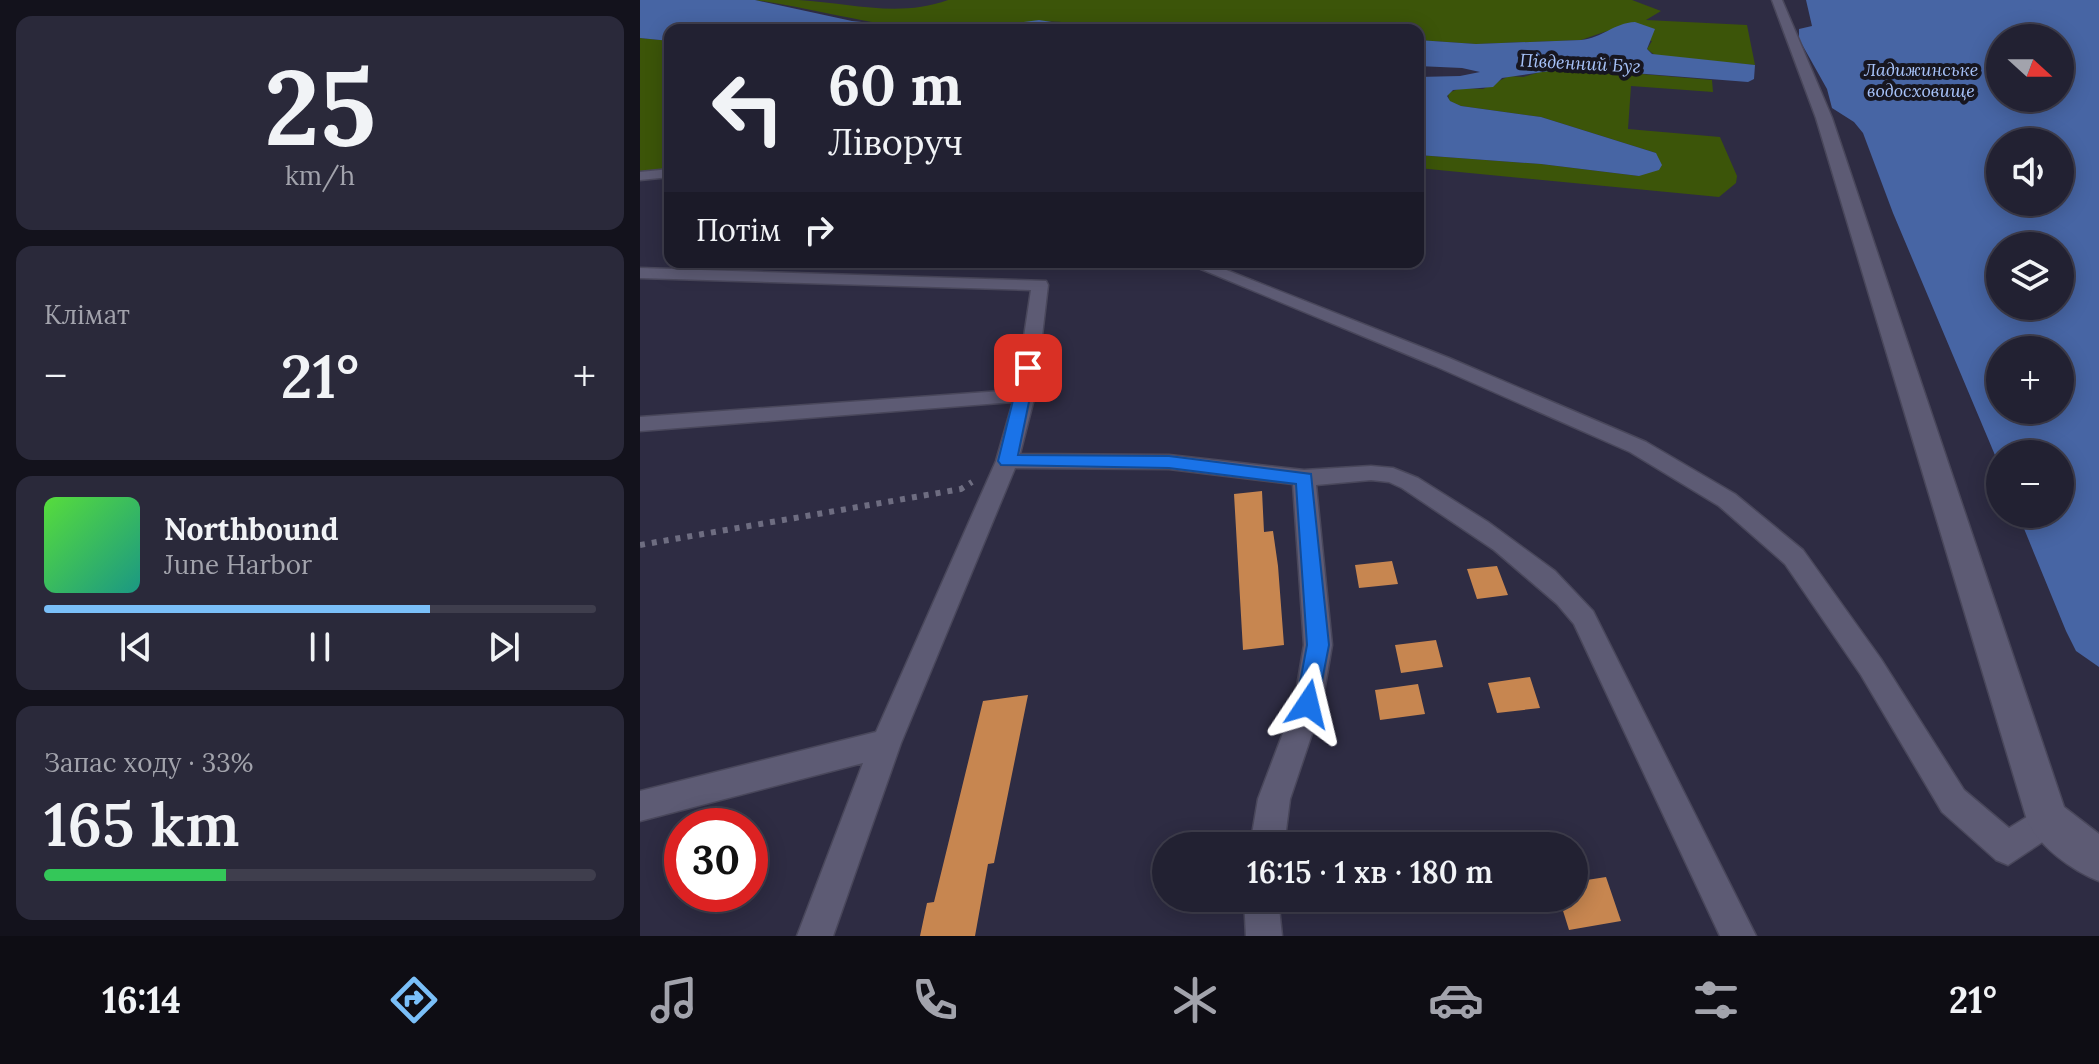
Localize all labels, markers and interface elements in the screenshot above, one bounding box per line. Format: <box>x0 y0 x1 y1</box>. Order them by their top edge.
north arrow <box>1986 24 2074 112</box>
map controls <box>1986 24 2074 528</box>
text: 25 <box>264 40 376 173</box>
water label: Південний Буг <box>1519 48 1641 78</box>
text: 60 m <box>828 49 962 120</box>
icon: left <box>696 56 800 160</box>
water label: Ладижинське водосховище <box>1864 58 1978 102</box>
text: Ліворуч <box>828 119 963 165</box>
button: sound <box>1986 128 2074 216</box>
text: km/h <box>285 159 355 192</box>
icon: right <box>797 208 841 252</box>
text: Потім <box>696 211 781 249</box>
button: layers <box>1986 232 2074 320</box>
text: Клімат <box>44 298 130 331</box>
pin <box>994 334 1062 402</box>
button: + <box>1986 336 2074 424</box>
text: 21° <box>281 338 359 414</box>
icon: arrive <box>1006 346 1050 390</box>
text: − <box>44 348 67 404</box>
text: + <box>573 348 596 404</box>
button: − <box>1986 440 2074 528</box>
text: Northbound <box>164 510 339 548</box>
text: June Harbor <box>164 548 312 581</box>
icon: previous <box>114 625 158 669</box>
icon: pause <box>298 625 342 669</box>
icon: next <box>482 625 526 669</box>
position arrow <box>1266 662 1350 746</box>
text: Запас ходу · 33% <box>44 746 253 779</box>
text: 165 km <box>44 786 240 862</box>
speed limit sign: 30 <box>664 808 768 912</box>
text: 16:15 · 1 хв · 180 m <box>1247 853 1493 891</box>
icon: directions <box>386 972 442 1028</box>
icon: music <box>646 972 702 1028</box>
icon: phone <box>907 972 963 1028</box>
icon: climate <box>1167 972 1223 1028</box>
icon: car <box>1428 972 1484 1028</box>
icon: filters <box>1688 972 1744 1028</box>
text: 16:14 <box>102 977 181 1023</box>
text: 21° <box>1949 977 1997 1023</box>

